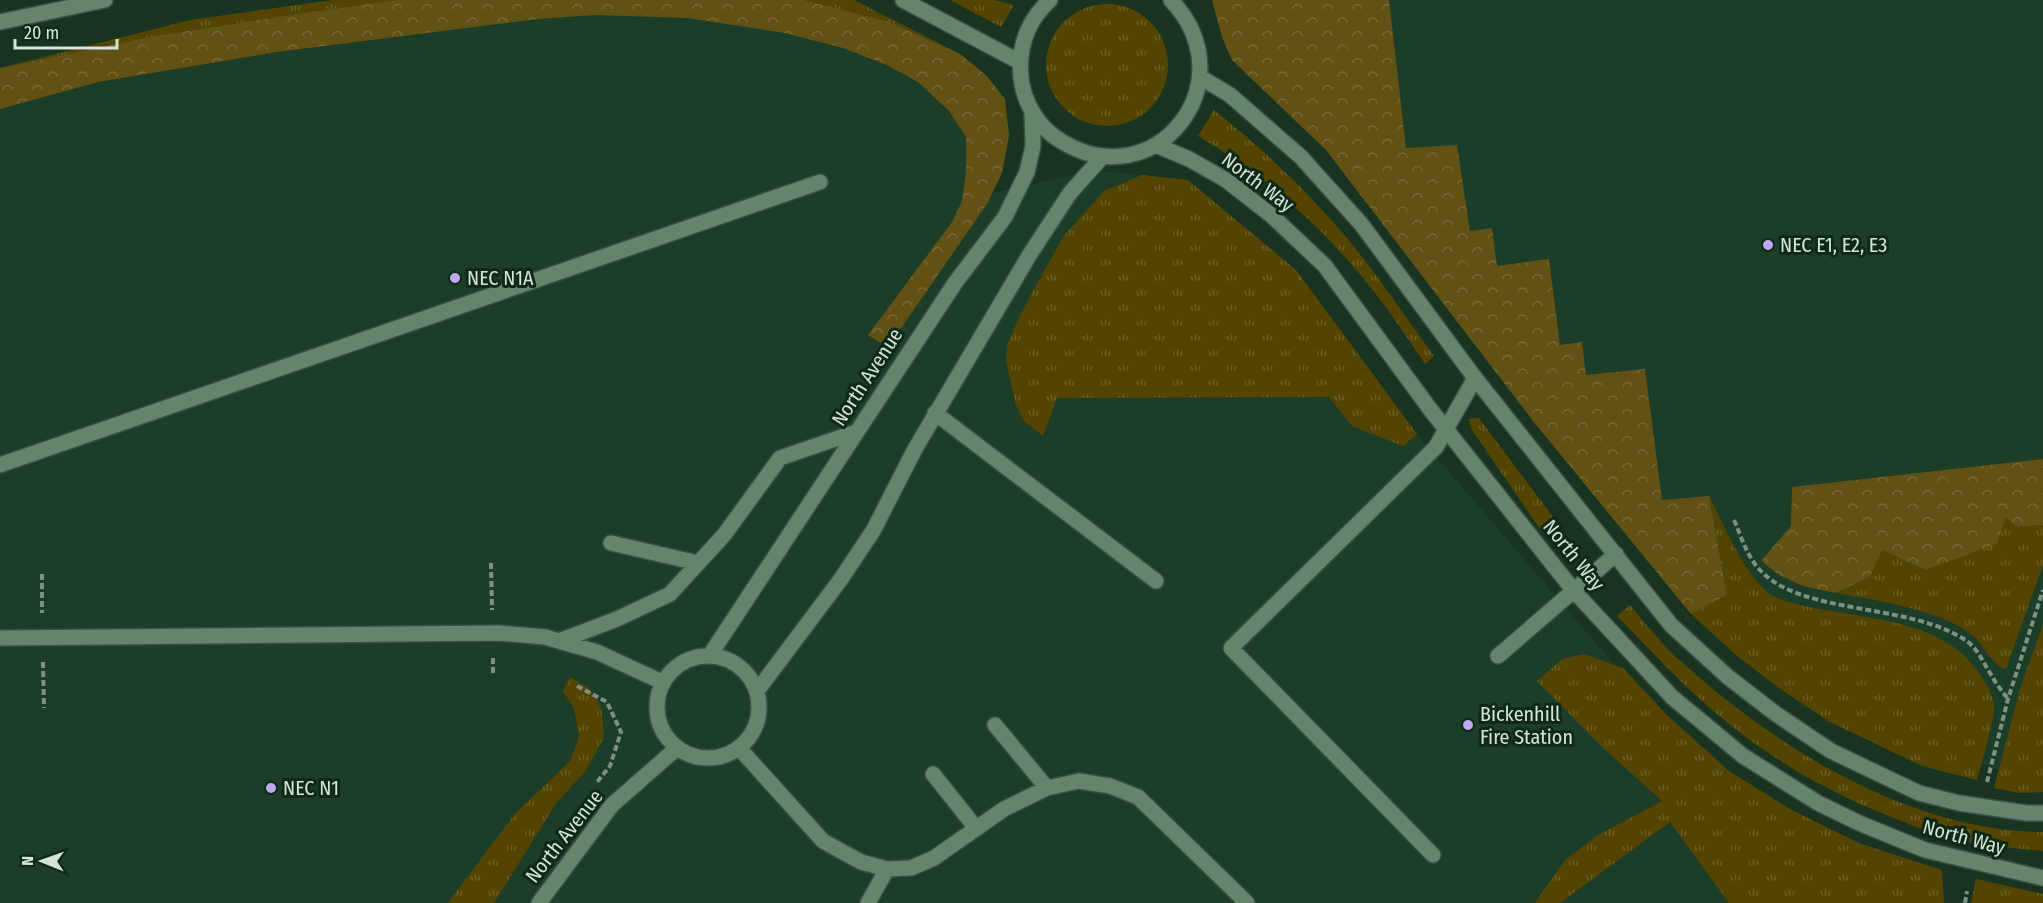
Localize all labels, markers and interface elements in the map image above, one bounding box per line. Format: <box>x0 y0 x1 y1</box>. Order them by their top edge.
scale bar <box>15 12 117 50</box>
text: 20 m <box>24 22 59 44</box>
street label: North Way <box>1217 147 1299 217</box>
place label: NEC E1, E2, E3 <box>1780 233 1887 257</box>
marker: NEC E1, E2, E3 <box>1761 238 1775 252</box>
place label: NEC N1A <box>467 266 534 290</box>
marker: NEC N1A <box>448 271 462 285</box>
street label: North Avenue <box>827 324 907 430</box>
street label: North Way <box>1538 515 1610 595</box>
place label: Bickenhill Fire Station <box>1480 702 1573 749</box>
marker: Bickenhill Fire Station <box>1461 718 1475 732</box>
place label: NEC N1 <box>283 776 339 800</box>
marker: NEC N1 <box>264 781 278 795</box>
street label: North Avenue <box>520 785 608 887</box>
street label: North Way <box>1920 815 2008 860</box>
north arrow <box>12 831 72 891</box>
text: N <box>18 856 37 866</box>

